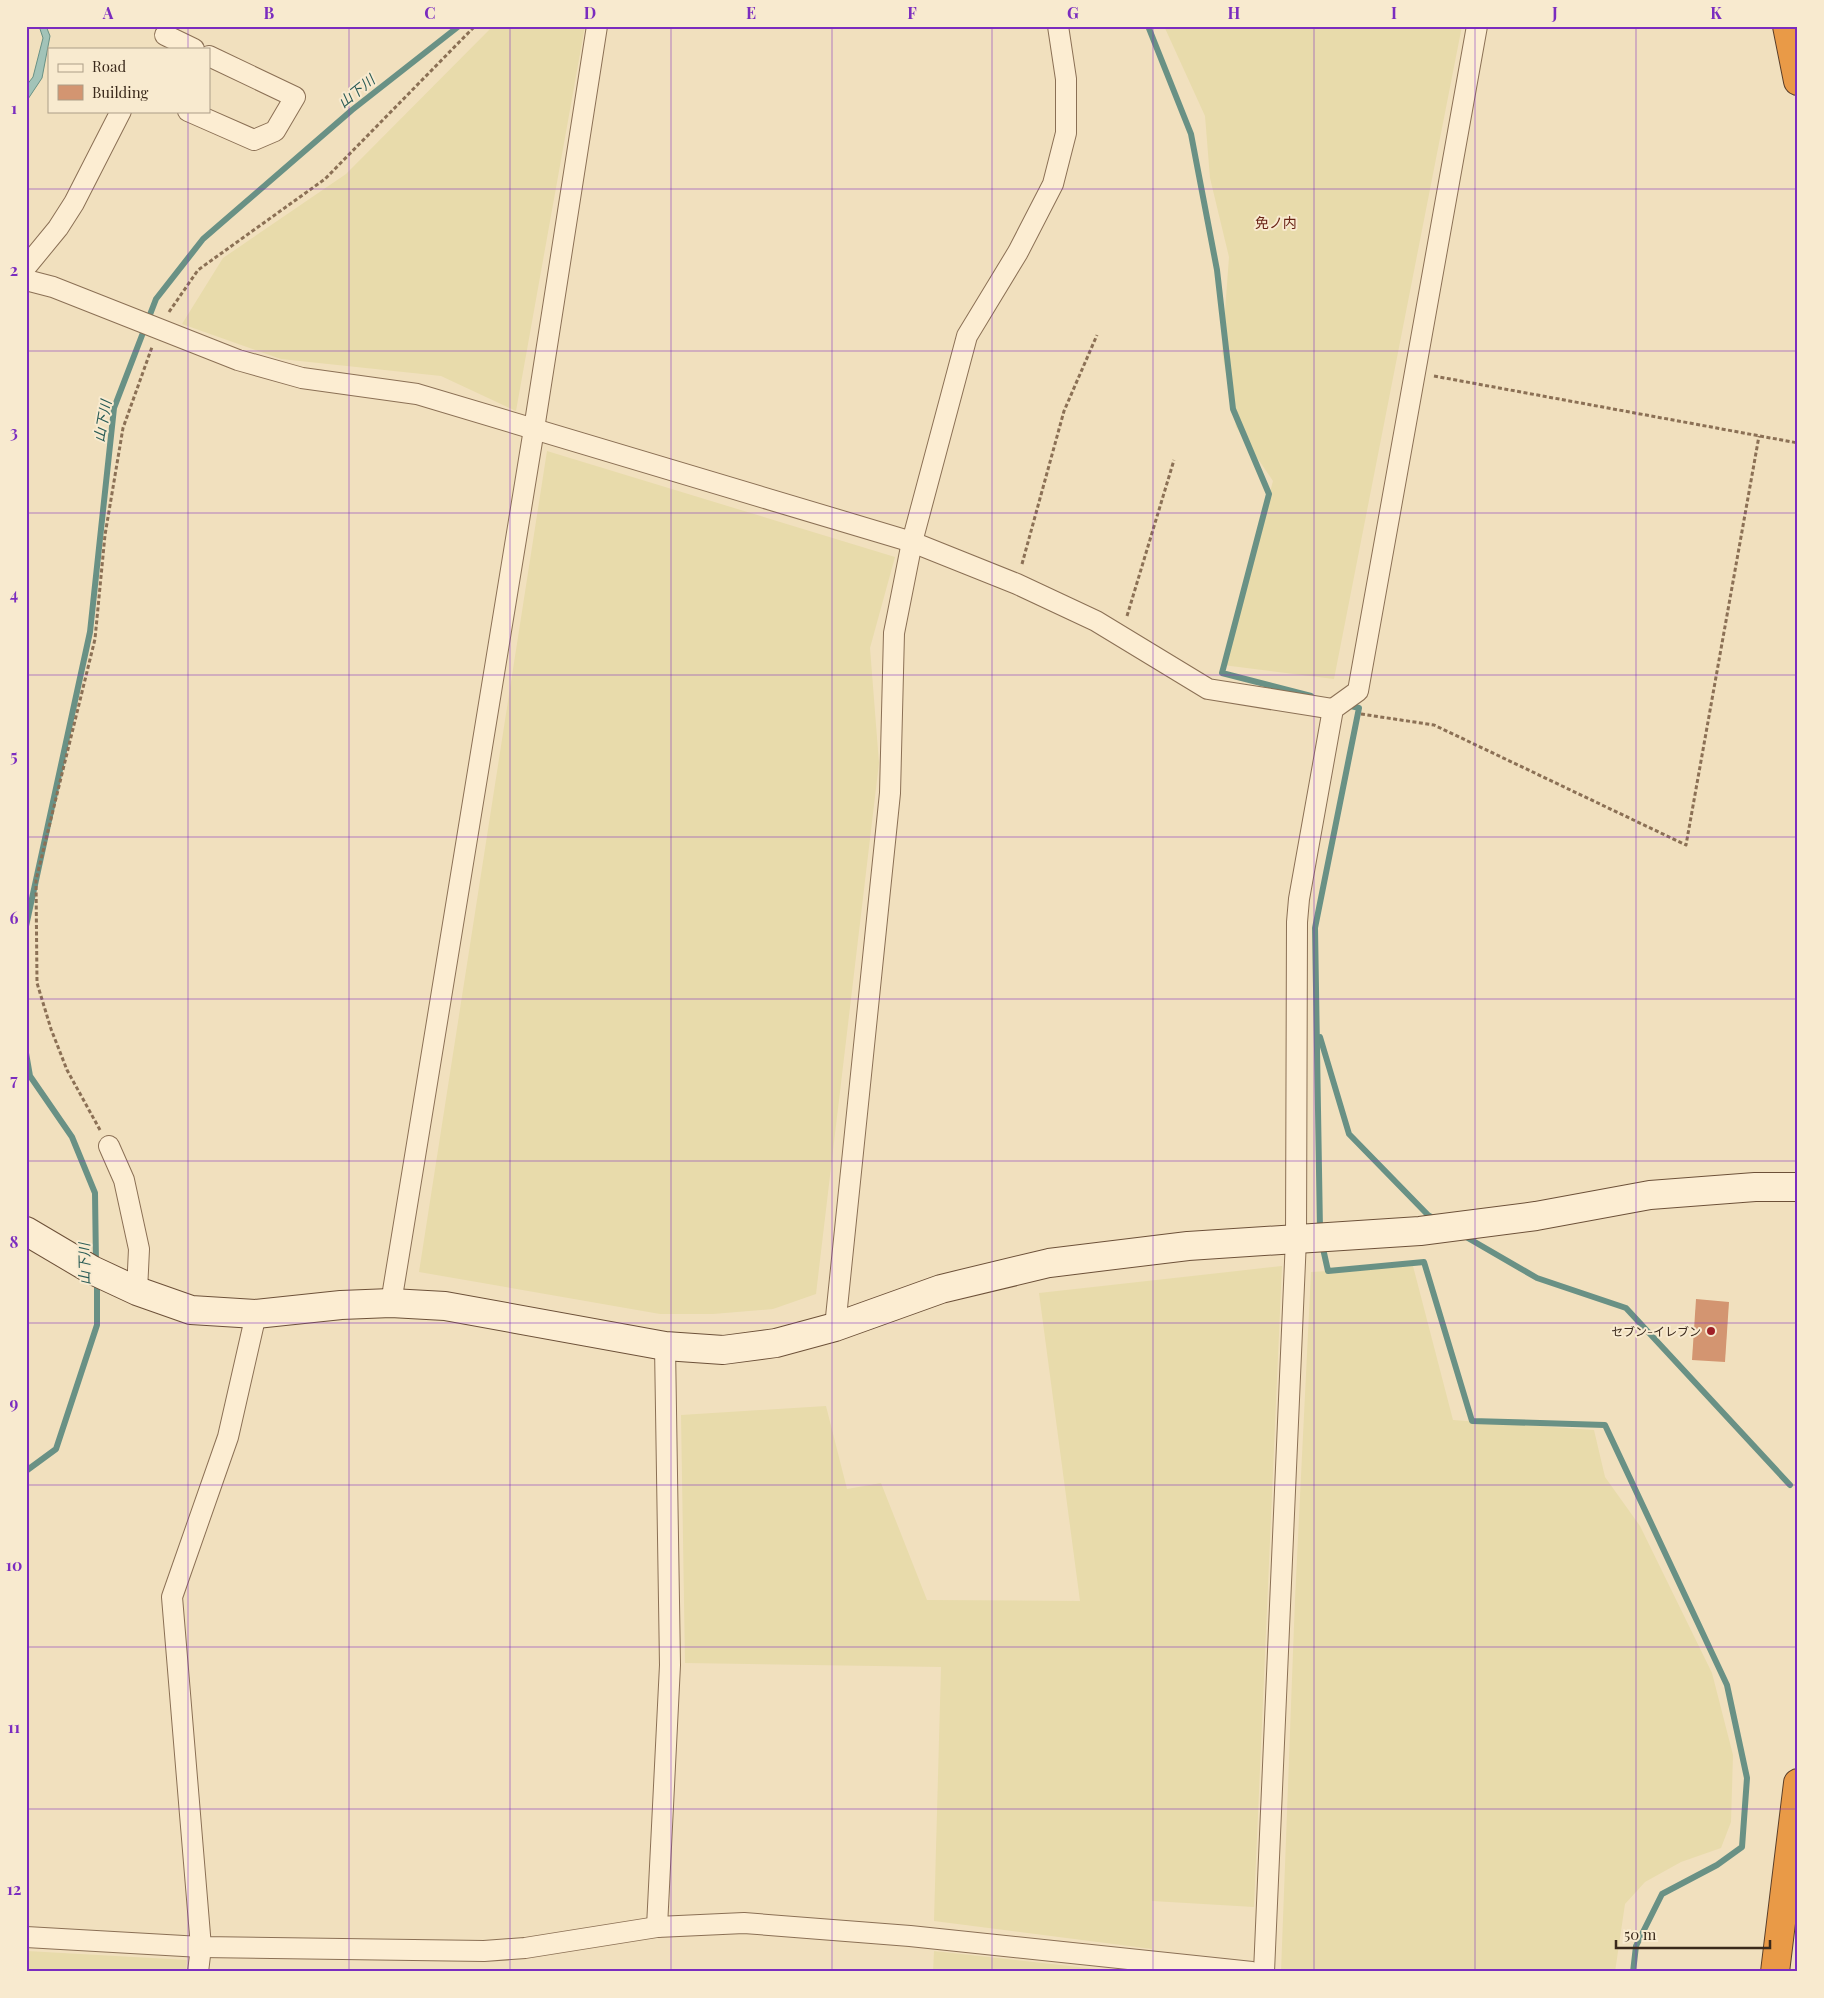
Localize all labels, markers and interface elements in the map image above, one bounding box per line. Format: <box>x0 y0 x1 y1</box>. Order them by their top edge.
text: A <box>102 2 114 23</box>
text: B <box>264 2 275 23</box>
text: C <box>424 2 436 23</box>
text: D <box>584 2 596 23</box>
text: E <box>746 2 756 23</box>
text: F <box>907 2 917 23</box>
text: G <box>1067 2 1079 23</box>
text: H <box>1228 2 1241 23</box>
text: I <box>1391 2 1397 23</box>
text: J <box>1551 2 1558 23</box>
text: K <box>1710 2 1722 23</box>
legend <box>48 48 210 112</box>
text: Road <box>92 56 126 76</box>
water label: 山下川 <box>334 69 380 112</box>
text: Building <box>92 82 149 102</box>
text: 1 <box>11 97 17 118</box>
district label: 免ノ内 <box>1255 213 1297 232</box>
text: 2 <box>10 259 18 280</box>
water label: 山下川 <box>89 397 115 443</box>
text: 3 <box>10 421 18 442</box>
text: 4 <box>10 583 18 604</box>
text: 5 <box>10 745 18 766</box>
text: 6 <box>10 907 19 928</box>
text: 7 <box>10 1069 18 1090</box>
text: 8 <box>10 1231 19 1252</box>
water label: 山下川 <box>74 1241 94 1285</box>
place label: セブン-イレブン <box>1611 1323 1701 1339</box>
marker: セブン-イレブン <box>1705 1325 1717 1337</box>
text: 9 <box>10 1392 19 1413</box>
text: 10 <box>6 1554 22 1575</box>
text: 11 <box>8 1716 20 1737</box>
text: 12 <box>7 1878 21 1899</box>
scale bar <box>1616 1918 1770 1950</box>
text: 50 m <box>1624 1924 1657 1944</box>

